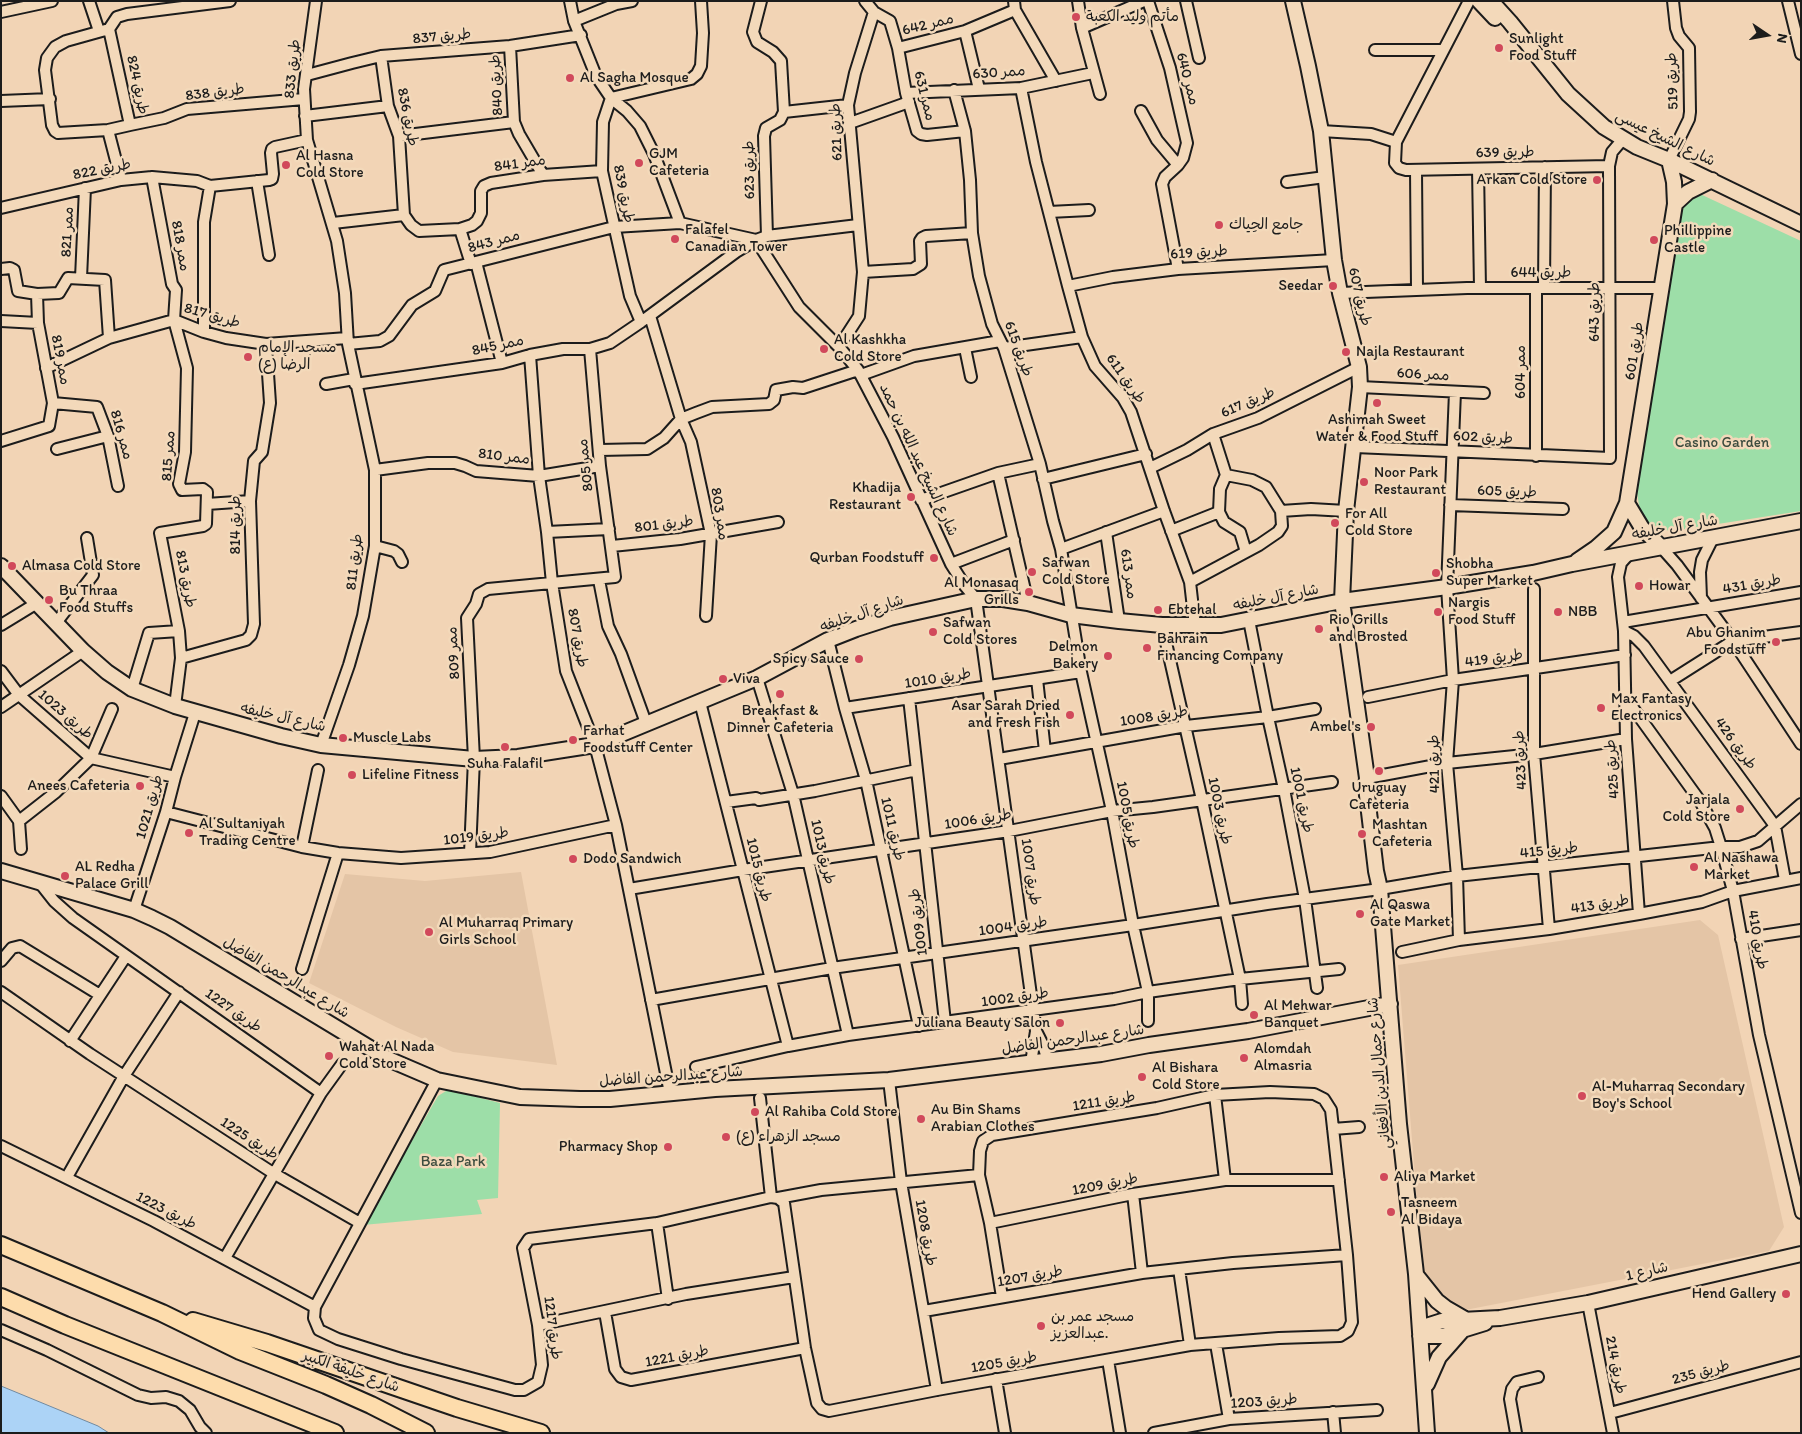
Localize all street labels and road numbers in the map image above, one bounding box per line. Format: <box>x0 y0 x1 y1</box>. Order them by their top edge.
street label: ممر 642 <box>900 10 956 40</box>
street label: طريق 837 <box>412 25 472 49</box>
street label: طريق 833 <box>281 38 305 100</box>
street label: ممر 640 <box>1171 51 1203 107</box>
street label: طريق 519 <box>1663 52 1683 110</box>
street label: طريق 824 <box>122 54 152 116</box>
street label: طريق 840 <box>486 54 508 116</box>
street label: ممر 630 <box>972 62 1026 84</box>
street label: ممر 631 <box>909 69 939 123</box>
street label: طريق 838 <box>184 80 246 106</box>
street label: طريق 836 <box>393 86 421 148</box>
street label: طريق 621 <box>827 103 847 161</box>
street label: شارع الشيخ عيسى <box>1612 107 1718 171</box>
street label: طريق 623 <box>740 140 760 200</box>
street label: طريق 639 <box>1475 143 1535 163</box>
street label: ممر 841 <box>493 151 547 177</box>
street label: طريق 822 <box>71 156 133 184</box>
street label: طريق 839 <box>609 163 637 225</box>
street label: ممر 821 <box>58 206 78 258</box>
street label: ممر 818 <box>167 219 193 273</box>
street label: ممر 843 <box>466 226 522 258</box>
street label: طريق 619 <box>1170 242 1228 264</box>
street label: طريق 644 <box>1511 264 1571 282</box>
street label: طريق 607 <box>1344 266 1374 328</box>
street label: طريق 643 <box>1586 282 1604 342</box>
street label: طريق 817 <box>182 299 242 333</box>
street label: طريق 615 <box>1000 319 1036 379</box>
street label: طريق 601 <box>1621 320 1649 382</box>
street label: ممر 845 <box>470 332 526 360</box>
street label: ممر 819 <box>46 333 74 387</box>
street label: ممر 604 <box>1512 345 1530 399</box>
street label: طريق 611 <box>1101 351 1149 407</box>
street label: ممر 606 <box>1396 365 1450 385</box>
street label: شارع الشيخ عبد الله بن حمد <box>875 381 961 539</box>
street label: طريق 617 <box>1218 384 1278 422</box>
street label: ممر 816 <box>105 408 137 462</box>
street label: طريق 602 <box>1453 427 1513 449</box>
street label: ممر 815 <box>158 430 180 482</box>
street label: ممر 805 <box>574 438 598 492</box>
street label: ممر 810 <box>477 445 531 469</box>
street label: طريق 605 <box>1477 482 1537 502</box>
street label: ممر 803 <box>706 486 732 542</box>
street label: طريق 814 <box>227 495 245 555</box>
street label: طريق 801 <box>633 512 695 538</box>
street label: شارع آل خليفه <box>1631 512 1719 544</box>
street label: طريق 811 <box>343 533 367 591</box>
street label: ممر 613 <box>1116 548 1140 600</box>
street label: طريق 813 <box>171 549 199 609</box>
street label: طريق 431 <box>1721 571 1783 599</box>
street label: شارع آل خليفه <box>1232 581 1320 615</box>
street label: شارع آل خليفه <box>818 591 906 637</box>
street label: طريق 807 <box>563 607 591 669</box>
street label: ممر 809 <box>444 626 464 680</box>
street label: طريق 419 <box>1464 646 1524 672</box>
street label: طريق 1010 <box>903 665 973 693</box>
street label: طريق 1023 <box>34 686 96 744</box>
street label: شارع آل خليفه <box>239 699 327 737</box>
street label: طريق 1008 <box>1119 703 1189 731</box>
street label: طريق 426 <box>1710 715 1760 773</box>
street label: طريق 423 <box>1510 730 1532 790</box>
street label: طريق 421 <box>1425 734 1445 794</box>
street label: طريق 425 <box>1602 739 1624 799</box>
street label: طريق 1001 <box>1285 765 1317 835</box>
street label: طريق 1021 <box>132 773 168 841</box>
street label: طريق 1003 <box>1203 776 1235 846</box>
street label: طريق 1005 <box>1112 780 1142 850</box>
street label: طريق 1011 <box>876 795 908 863</box>
street label: طريق 1006 <box>943 806 1013 834</box>
street label: طريق 1013 <box>806 818 838 886</box>
street label: طريق 1019 <box>442 824 510 850</box>
street label: طريق 1015 <box>741 836 775 904</box>
street label: طريق 1007 <box>1016 837 1044 907</box>
street label: طريق 415 <box>1519 839 1579 863</box>
street label: طريق 1009 <box>906 887 932 957</box>
street label: طريق 413 <box>1569 891 1631 919</box>
street label: طريق 410 <box>1743 909 1771 971</box>
street label: طريق 1004 <box>977 913 1049 941</box>
street label: شارع عبدالرحمن الفاضل <box>220 933 352 1023</box>
street label: طريق 1002 <box>980 984 1050 1012</box>
street label: طريق 1227 <box>201 985 265 1037</box>
street label: شارع جمال الدين الأفغاني <box>1364 996 1396 1150</box>
street label: شارع عبدالرحمن الفاضل <box>1000 1021 1146 1059</box>
street label: شارع عبدالرحمن الفاضل <box>599 1063 743 1091</box>
street label: طريق 1211 <box>1071 1088 1137 1116</box>
street label: طريق 1225 <box>217 1114 281 1164</box>
street label: طريق 1209 <box>1070 1170 1140 1200</box>
street label: طريق 1223 <box>133 1188 199 1234</box>
street label: طريق 1208 <box>910 1198 940 1268</box>
street label: شارع 1 <box>1624 1258 1670 1286</box>
street label: طريق 1207 <box>996 1262 1064 1292</box>
street label: طريق 1217 <box>539 1295 565 1361</box>
street label: طريق 214 <box>1601 1334 1629 1396</box>
street label: طريق 1221 <box>644 1342 710 1372</box>
street label: شارع خليفة الكبير <box>300 1347 402 1397</box>
street label: طريق 1205 <box>970 1348 1038 1378</box>
street label: طريق 235 <box>1670 1357 1732 1389</box>
street label: طريق 1203 <box>1230 1391 1298 1413</box>

